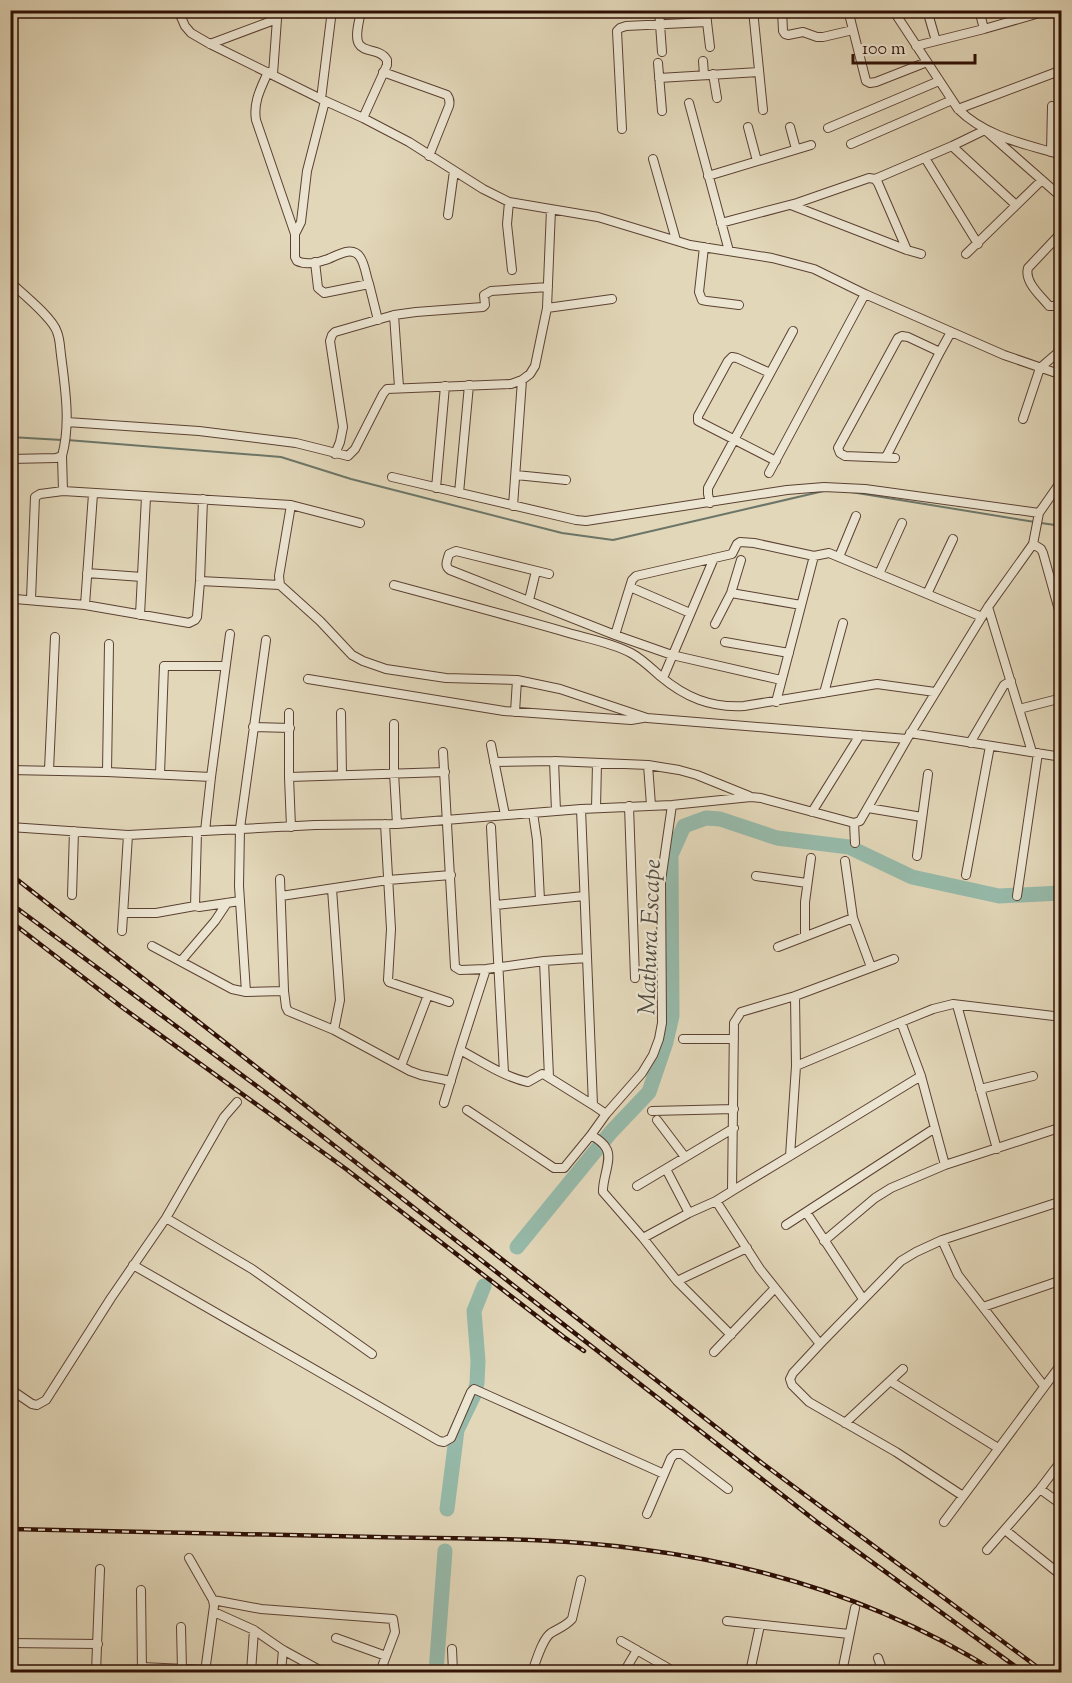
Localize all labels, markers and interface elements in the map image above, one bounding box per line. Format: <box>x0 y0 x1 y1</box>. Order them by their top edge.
scale bar <box>853 27 974 65</box>
text: 100 m <box>862 37 906 63</box>
water label: Mathura Escape <box>631 858 671 1016</box>

